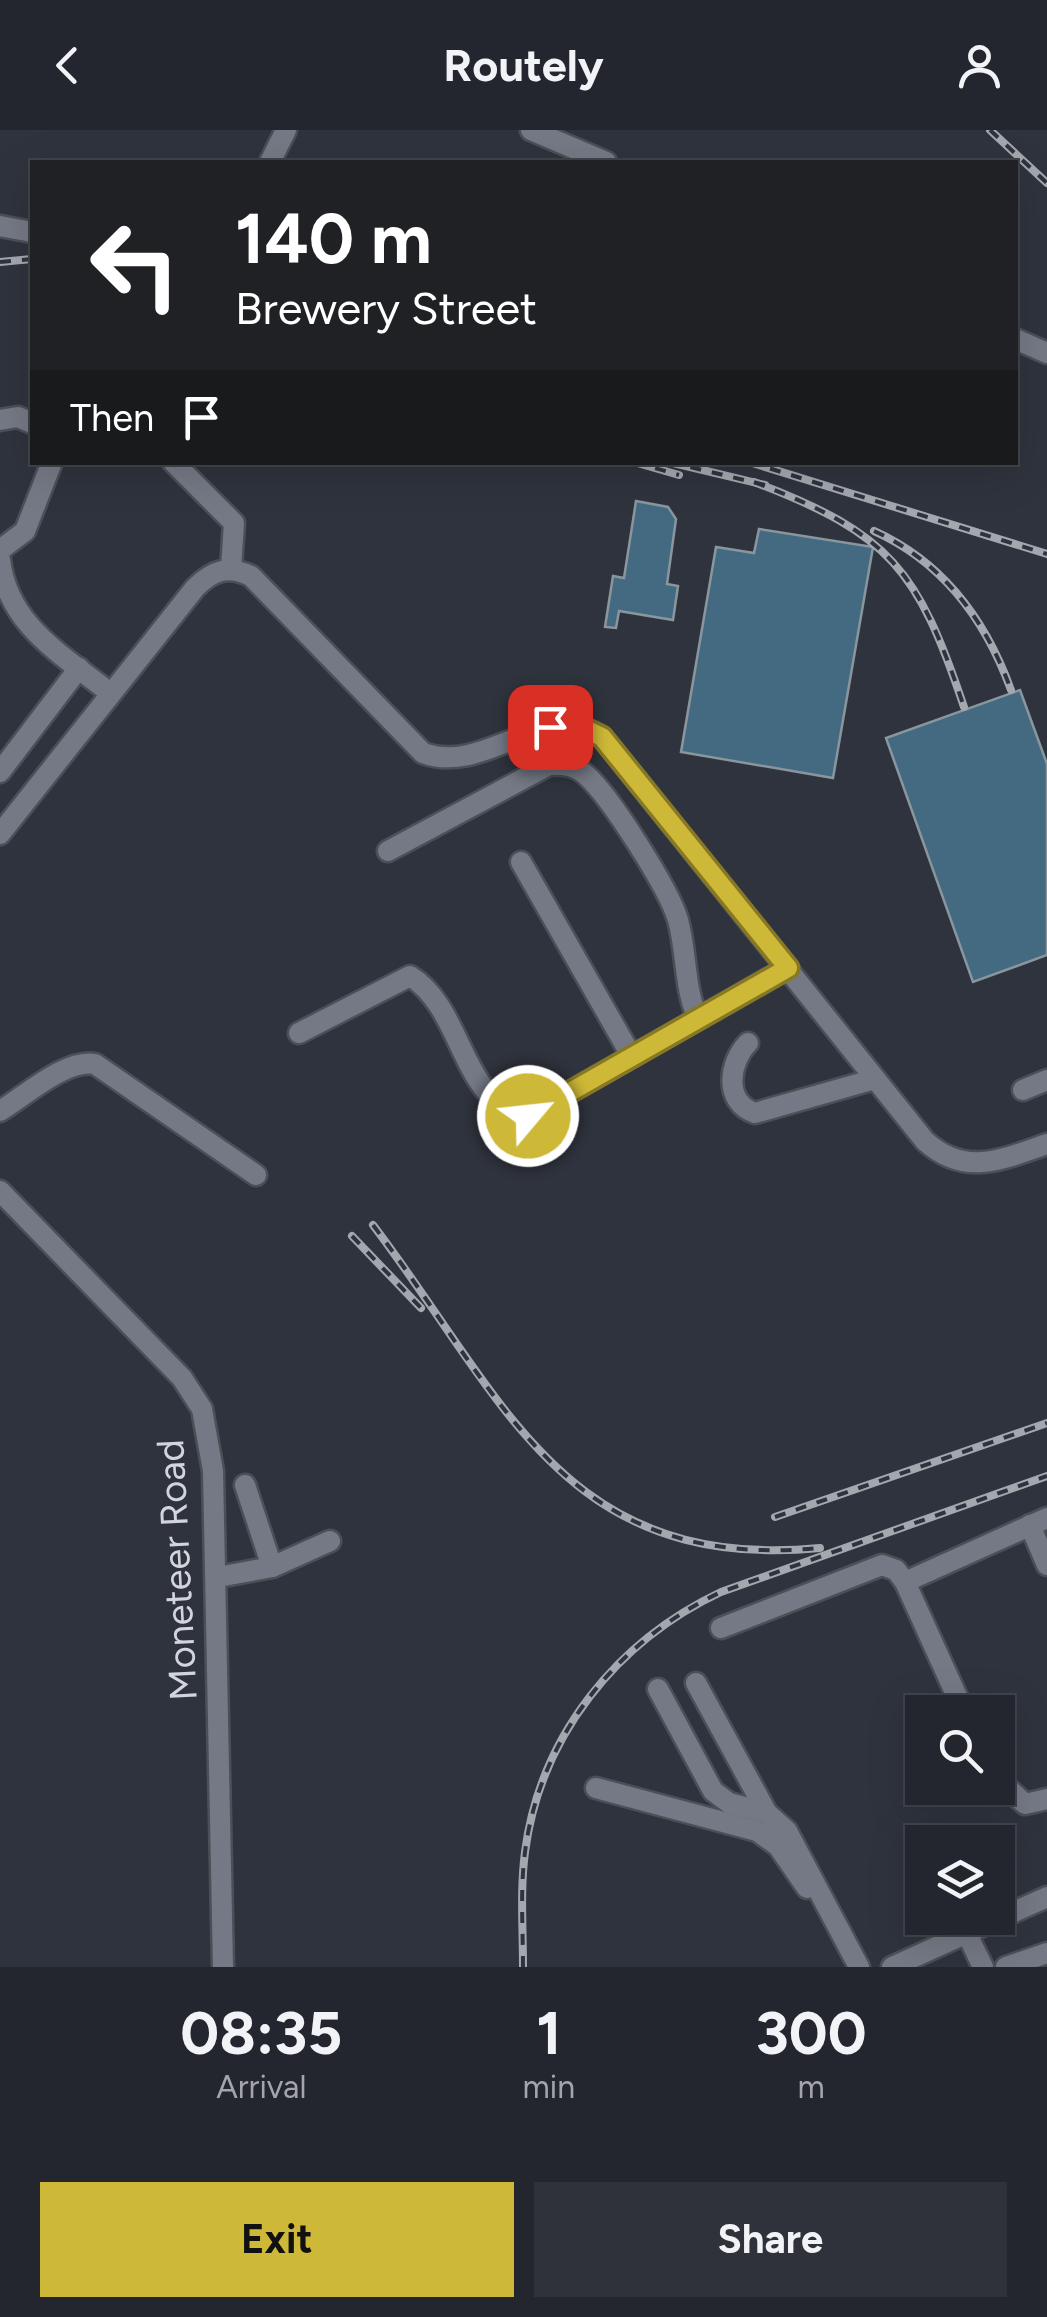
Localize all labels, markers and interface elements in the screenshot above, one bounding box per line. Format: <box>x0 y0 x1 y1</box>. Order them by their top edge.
icon: back <box>40 38 95 93</box>
text: Routely <box>443 38 604 92</box>
icon: person <box>952 38 1007 93</box>
text: 140 m <box>235 196 432 281</box>
icon: left <box>70 200 200 330</box>
text: Brewery Street <box>235 281 537 335</box>
icon: arrive <box>174 390 229 445</box>
text: Then <box>70 395 154 441</box>
pin <box>508 685 593 770</box>
icon: arrive <box>523 700 578 755</box>
position arrow <box>476 1064 580 1168</box>
street label: Moneteer Road <box>147 1438 207 1702</box>
map controls <box>905 1695 1015 1935</box>
button: search <box>905 1695 1015 1805</box>
button: layers <box>905 1825 1015 1935</box>
text: 08:35 <box>180 1997 342 2069</box>
text: 1 <box>536 1997 562 2069</box>
text: 300 <box>755 1997 867 2069</box>
text: Arrival <box>216 2068 306 2106</box>
text: min <box>523 2068 575 2106</box>
text: m <box>797 2068 825 2106</box>
button: Exit <box>40 2182 514 2297</box>
button: Share <box>534 2182 1007 2297</box>

